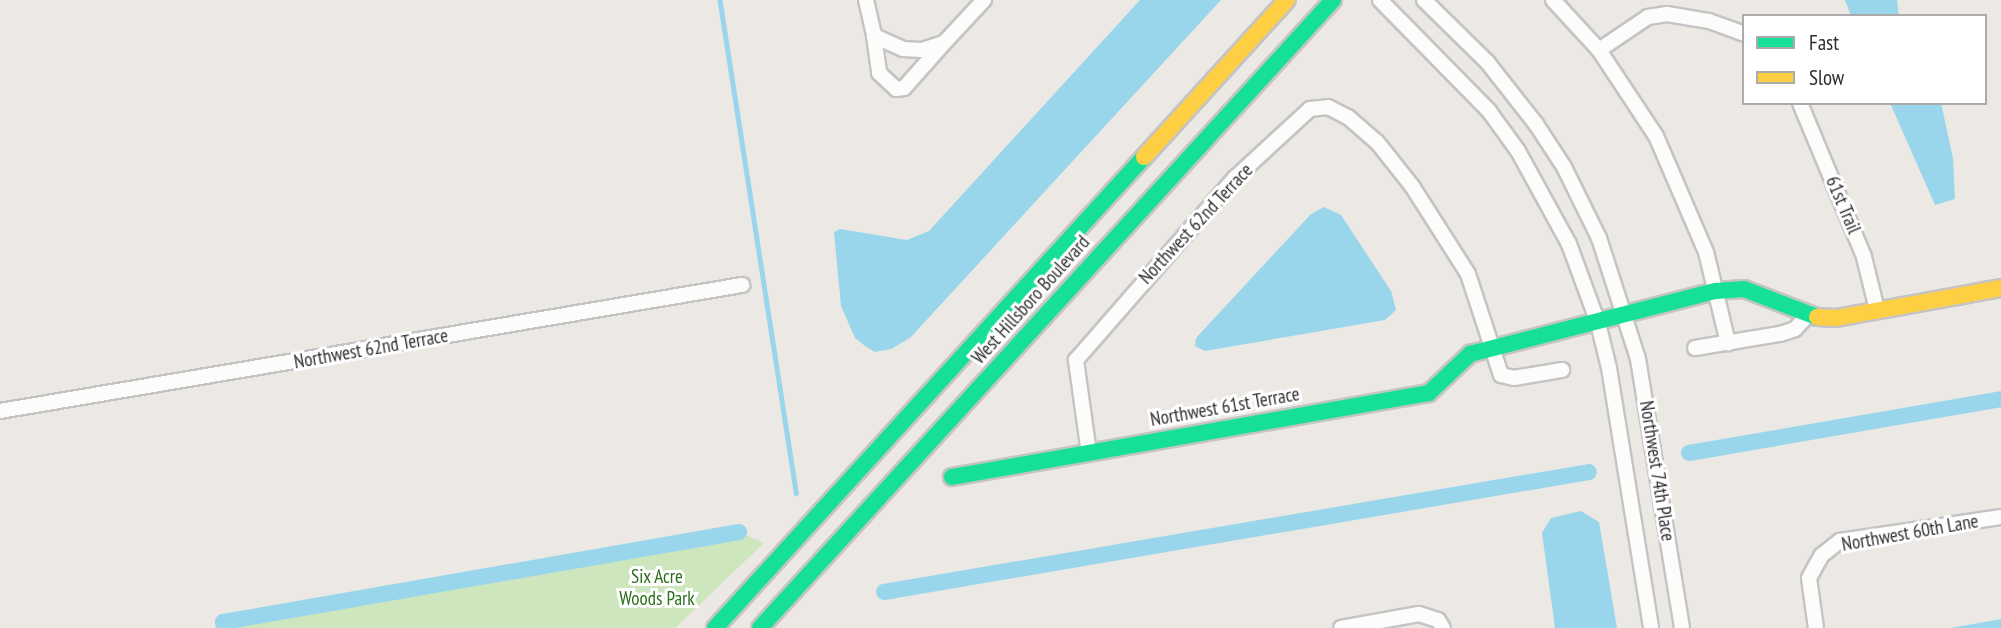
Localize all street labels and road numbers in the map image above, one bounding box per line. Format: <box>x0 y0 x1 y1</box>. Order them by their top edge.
street label: Northwest 62nd Terrace <box>1134 159 1258 289</box>
street label: 61st Trail <box>1821 172 1865 238</box>
street label: West Hillsboro Boulevard <box>967 231 1095 369</box>
street label: Northwest 62nd Terrace <box>292 324 450 374</box>
street label: Northwest 61st Terrace <box>1148 383 1302 431</box>
street label: Northwest 74th Place <box>1635 399 1679 543</box>
street label: Northwest 60th Lane <box>1840 510 1980 556</box>

